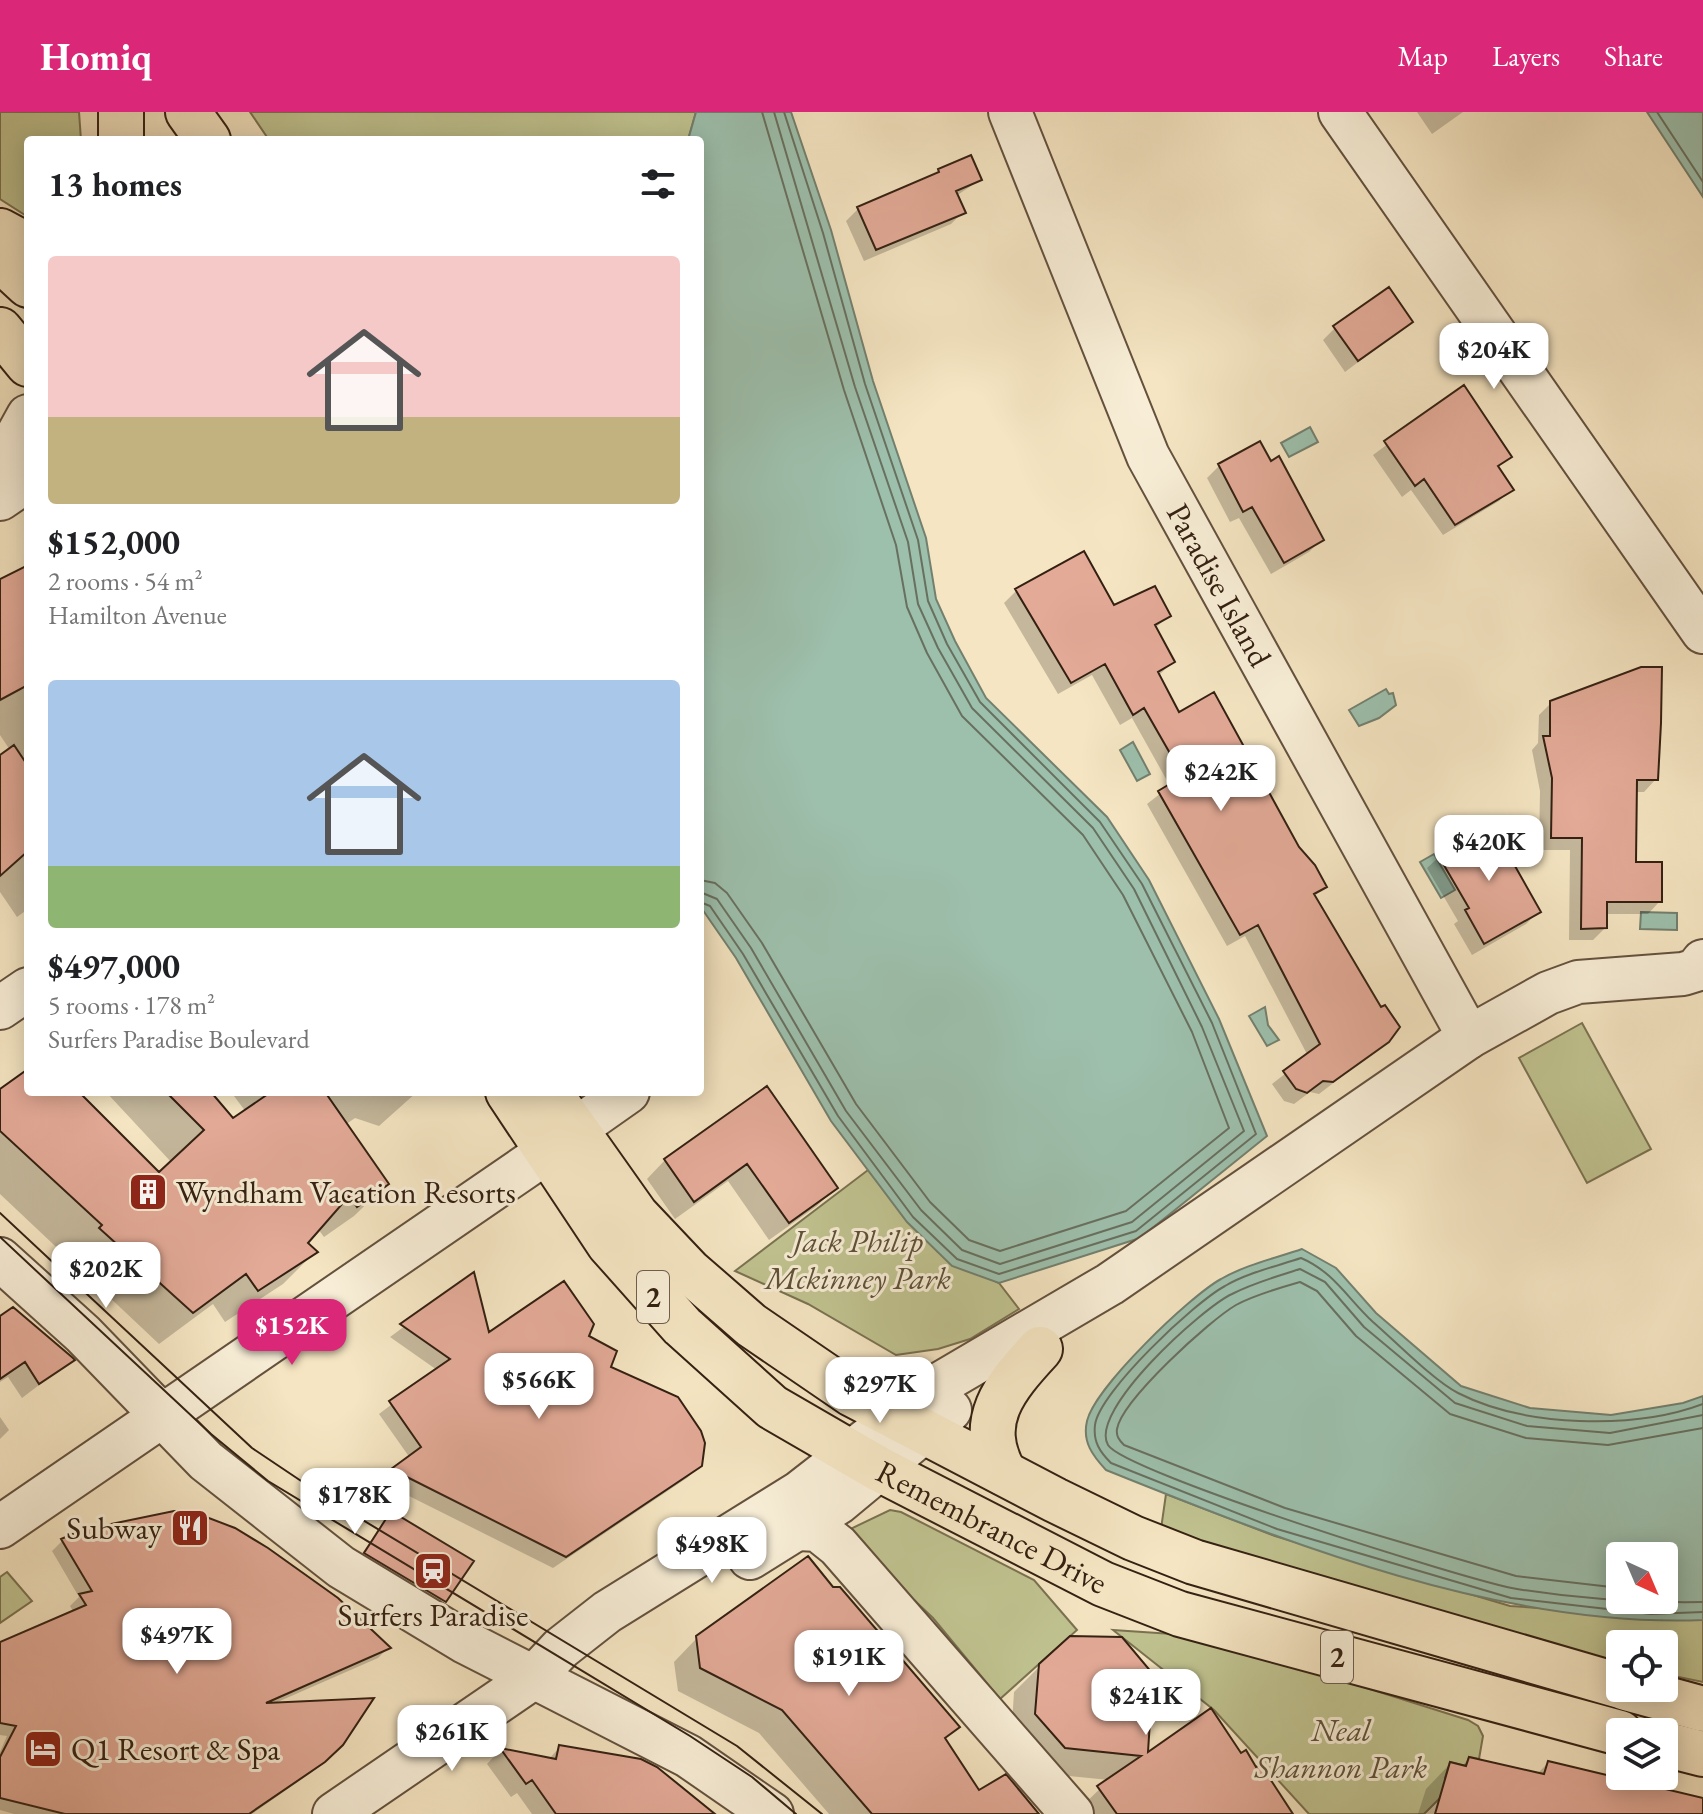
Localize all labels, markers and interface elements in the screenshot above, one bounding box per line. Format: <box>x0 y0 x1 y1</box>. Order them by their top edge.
text: Homiq <box>40 32 152 81</box>
text: Map <box>1398 38 1448 74</box>
text: Layers <box>1492 38 1560 74</box>
text: Share <box>1604 38 1663 74</box>
text: 13 homes <box>48 162 182 206</box>
icon: filters <box>636 162 680 206</box>
icon: home <box>292 308 436 452</box>
pin: $204K <box>1438 323 1550 391</box>
text: $204K <box>1457 332 1531 366</box>
street label: Paradise Island <box>1157 496 1282 675</box>
text: $152,000 <box>48 520 180 564</box>
text: 2 rooms · 54 m² <box>48 564 203 598</box>
text: Hamilton Avenue <box>48 598 227 632</box>
icon: home <box>292 732 436 876</box>
pin: $242K <box>1165 745 1277 813</box>
text: $242K <box>1184 754 1258 788</box>
pin: $420K <box>1433 815 1545 883</box>
text: $420K <box>1452 824 1526 858</box>
text: $497,000 <box>48 944 180 988</box>
text: 5 rooms · 178 m² <box>48 988 215 1022</box>
text: Surfers Paradise Boulevard <box>48 1022 310 1056</box>
building icon: Wyndham Vacation Resorts <box>127 1171 169 1213</box>
place label: Wyndham Vacation Resorts <box>176 1171 516 1213</box>
park label: Jack Philip Mckinney Park <box>763 1220 952 1299</box>
pin: $202K <box>50 1242 162 1310</box>
text: $202K <box>69 1251 143 1285</box>
road number: 2 <box>637 1271 669 1323</box>
pin: $152K <box>236 1299 348 1367</box>
text: $152K <box>255 1308 329 1342</box>
pin: $566K <box>483 1353 595 1421</box>
pin: $297K <box>824 1357 936 1425</box>
text: $566K <box>502 1362 576 1396</box>
text: $297K <box>843 1366 917 1400</box>
street label: Remembrance Drive <box>869 1450 1115 1604</box>
pin: $178K <box>299 1468 411 1536</box>
text: $178K <box>318 1477 392 1511</box>
place label: Subway <box>66 1507 163 1549</box>
restaurant icon: Subway <box>169 1507 211 1549</box>
pin: $498K <box>656 1517 768 1585</box>
text: $498K <box>675 1526 749 1560</box>
north arrow <box>1606 1542 1678 1614</box>
map controls <box>1606 1542 1678 1790</box>
station icon: Surfers Paradise <box>412 1550 454 1592</box>
place label: Surfers Paradise <box>338 1594 528 1636</box>
pin: $497K <box>121 1608 233 1676</box>
text: $497K <box>140 1617 214 1651</box>
pin: $191K <box>793 1630 905 1698</box>
button: locate <box>1606 1630 1678 1702</box>
road number: 2 <box>1321 1631 1353 1683</box>
text: $191K <box>812 1639 886 1673</box>
pin: $241K <box>1090 1669 1202 1737</box>
text: $241K <box>1109 1678 1183 1712</box>
pin: $261K <box>396 1705 508 1773</box>
park label: Neal Shannon Park <box>1254 1709 1428 1788</box>
text: $261K <box>415 1714 489 1748</box>
button: layers <box>1606 1718 1678 1790</box>
hotel icon: Q1 Resort & Spa <box>22 1728 64 1770</box>
place label: Q1 Resort & Spa <box>71 1728 280 1770</box>

